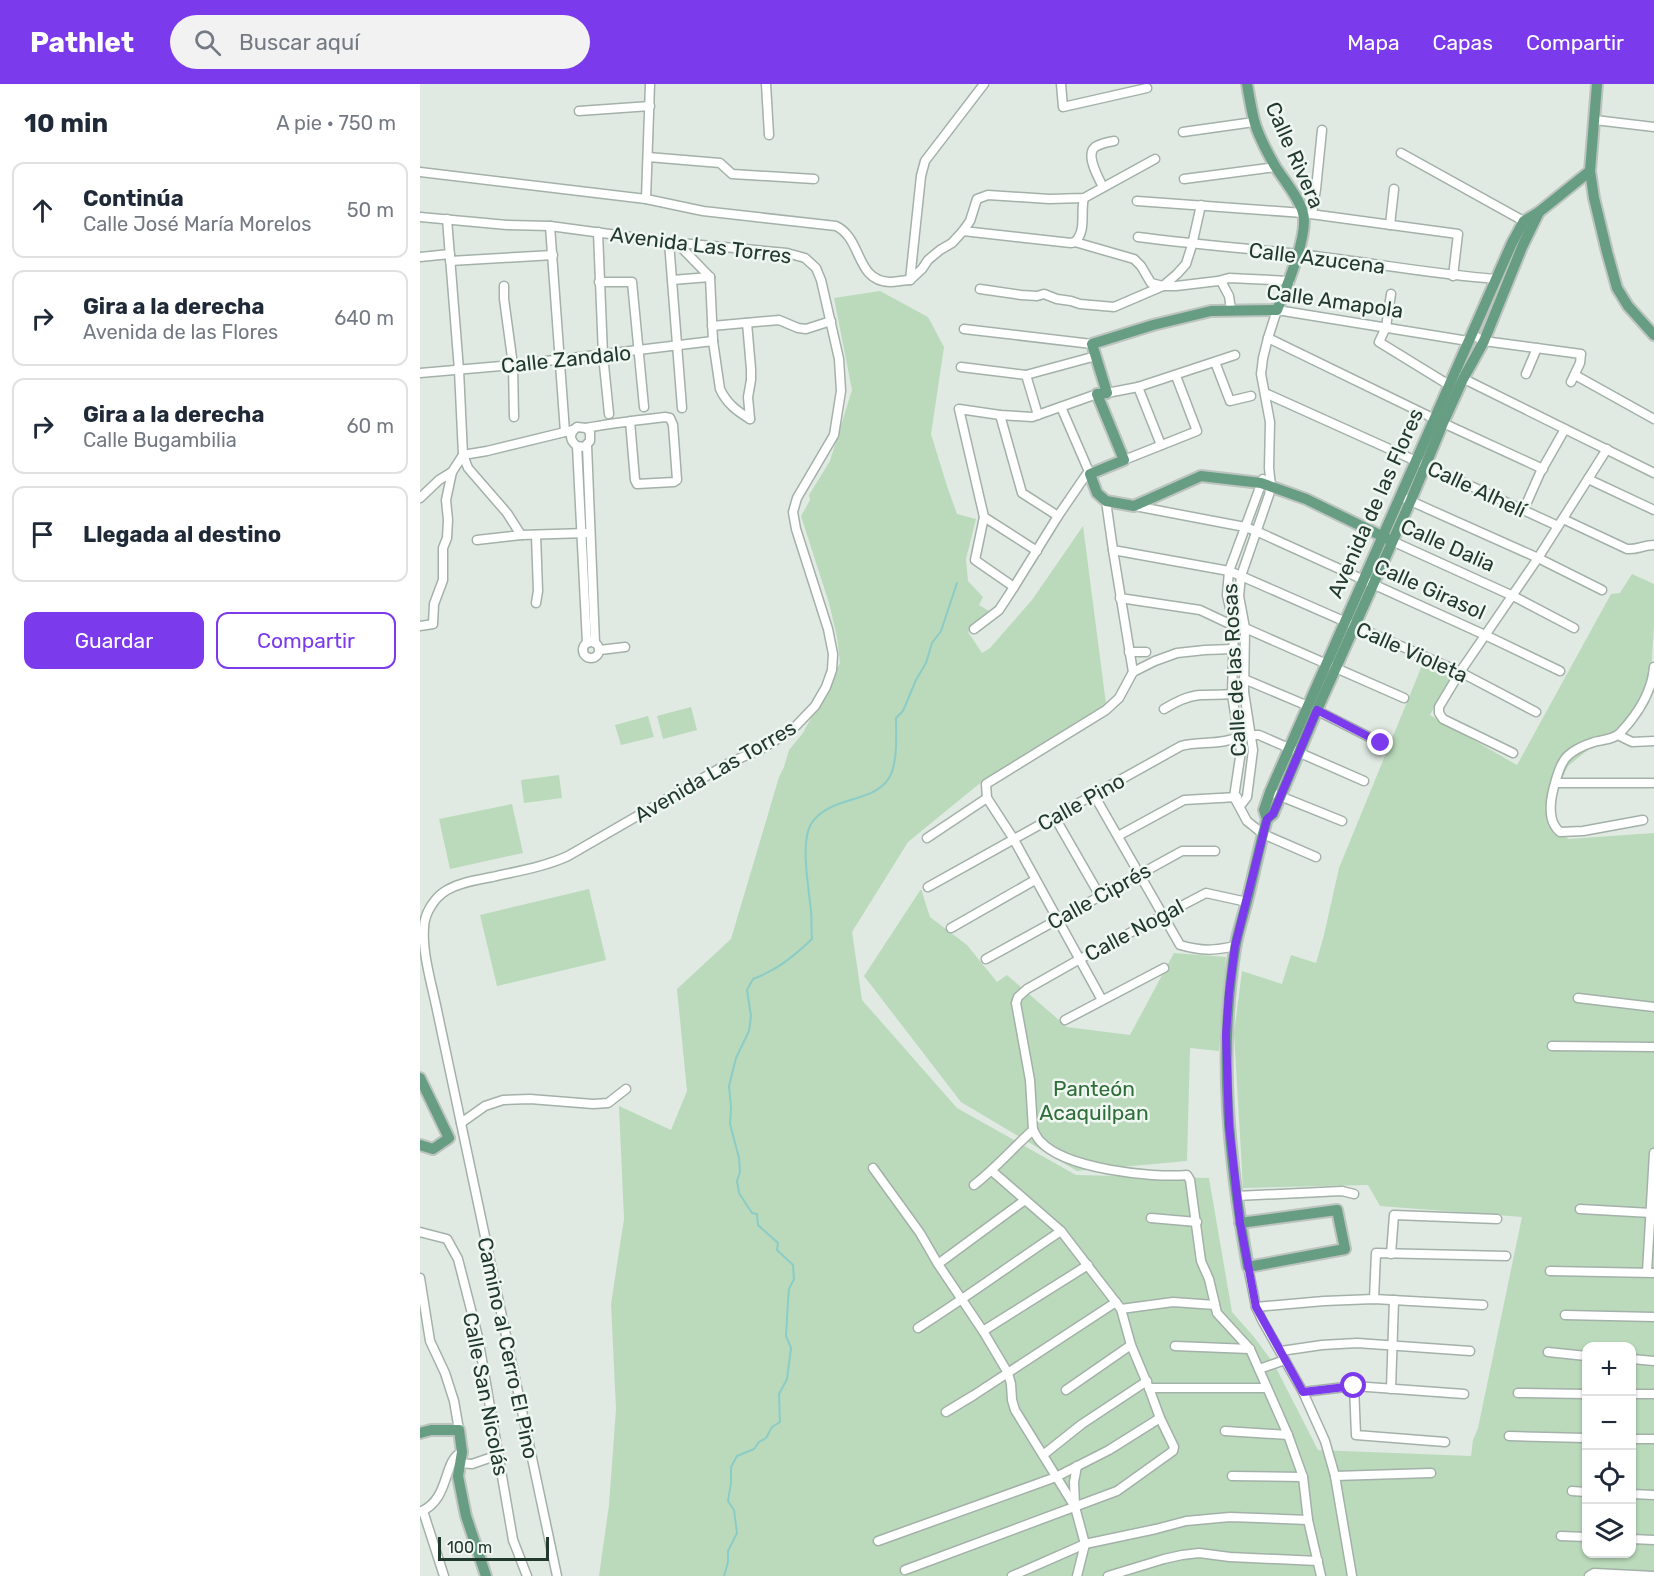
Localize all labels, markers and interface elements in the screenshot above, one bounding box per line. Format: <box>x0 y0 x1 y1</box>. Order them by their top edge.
search box <box>170 15 590 69</box>
text: Pathlet <box>30 26 134 59</box>
icon: search <box>191 26 224 59</box>
text: Buscar aquí <box>239 29 360 56</box>
text: Mapa <box>1347 30 1400 55</box>
text: Capas <box>1433 30 1493 55</box>
text: Compartir <box>1526 30 1624 55</box>
street label: Calle Rivera <box>1260 98 1330 212</box>
text: 10 min <box>24 108 108 139</box>
text: A pie · 750 m <box>276 111 396 135</box>
text: Continúa <box>83 185 184 212</box>
icon: ahead <box>26 194 59 227</box>
text: 50 m <box>347 198 394 222</box>
text: Calle José María Morelos <box>83 212 311 236</box>
street label: Avenida Las Torres <box>609 221 793 269</box>
street label: Calle Azucena <box>1247 237 1387 279</box>
street label: Calle Amapola <box>1265 279 1405 323</box>
text: Gira a la derecha <box>83 293 264 320</box>
icon: right <box>26 302 59 335</box>
text: 640 m <box>334 306 394 330</box>
text: Avenida de las Flores <box>83 320 278 344</box>
street label: Calle Zandalo <box>500 340 632 378</box>
text: Gira a la derecha <box>83 401 264 428</box>
street label: Avenida de las Flores <box>1322 404 1428 602</box>
icon: right <box>26 410 59 443</box>
text: 60 m <box>347 414 394 438</box>
text: Calle Bugambilia <box>83 428 237 452</box>
street label: Calle Alhelí <box>1424 455 1531 523</box>
street label: Calle Dalia <box>1397 513 1499 577</box>
icon: arrive <box>26 518 59 551</box>
text: Llegada al destino <box>83 521 281 548</box>
street label: Calle Girasol <box>1370 553 1490 625</box>
street label: Calle de las Rosas <box>1217 583 1251 757</box>
button: Guardar <box>24 612 204 669</box>
button: Compartir <box>216 612 396 669</box>
street label: Calle Violeta <box>1352 616 1472 688</box>
street label: Avenida Las Torres <box>630 715 800 827</box>
route end <box>1367 729 1393 755</box>
street label: Calle Pino <box>1033 768 1129 836</box>
street label: Calle Ciprés <box>1043 857 1155 935</box>
street label: Calle Nogal <box>1080 893 1188 967</box>
park label: Panteón Acaquilpan <box>1039 1076 1149 1125</box>
street label: Camino al Cerro El Pino <box>472 1235 544 1461</box>
street label: Calle San Nicolás <box>458 1310 514 1478</box>
map controls <box>1582 1342 1636 1558</box>
button: + <box>1582 1342 1636 1396</box>
route start <box>1340 1372 1366 1398</box>
button: − <box>1582 1396 1636 1450</box>
button: locate <box>1582 1450 1636 1504</box>
button: layers <box>1582 1504 1636 1558</box>
scale bar <box>438 1534 549 1562</box>
text: 100 m <box>447 1538 492 1557</box>

